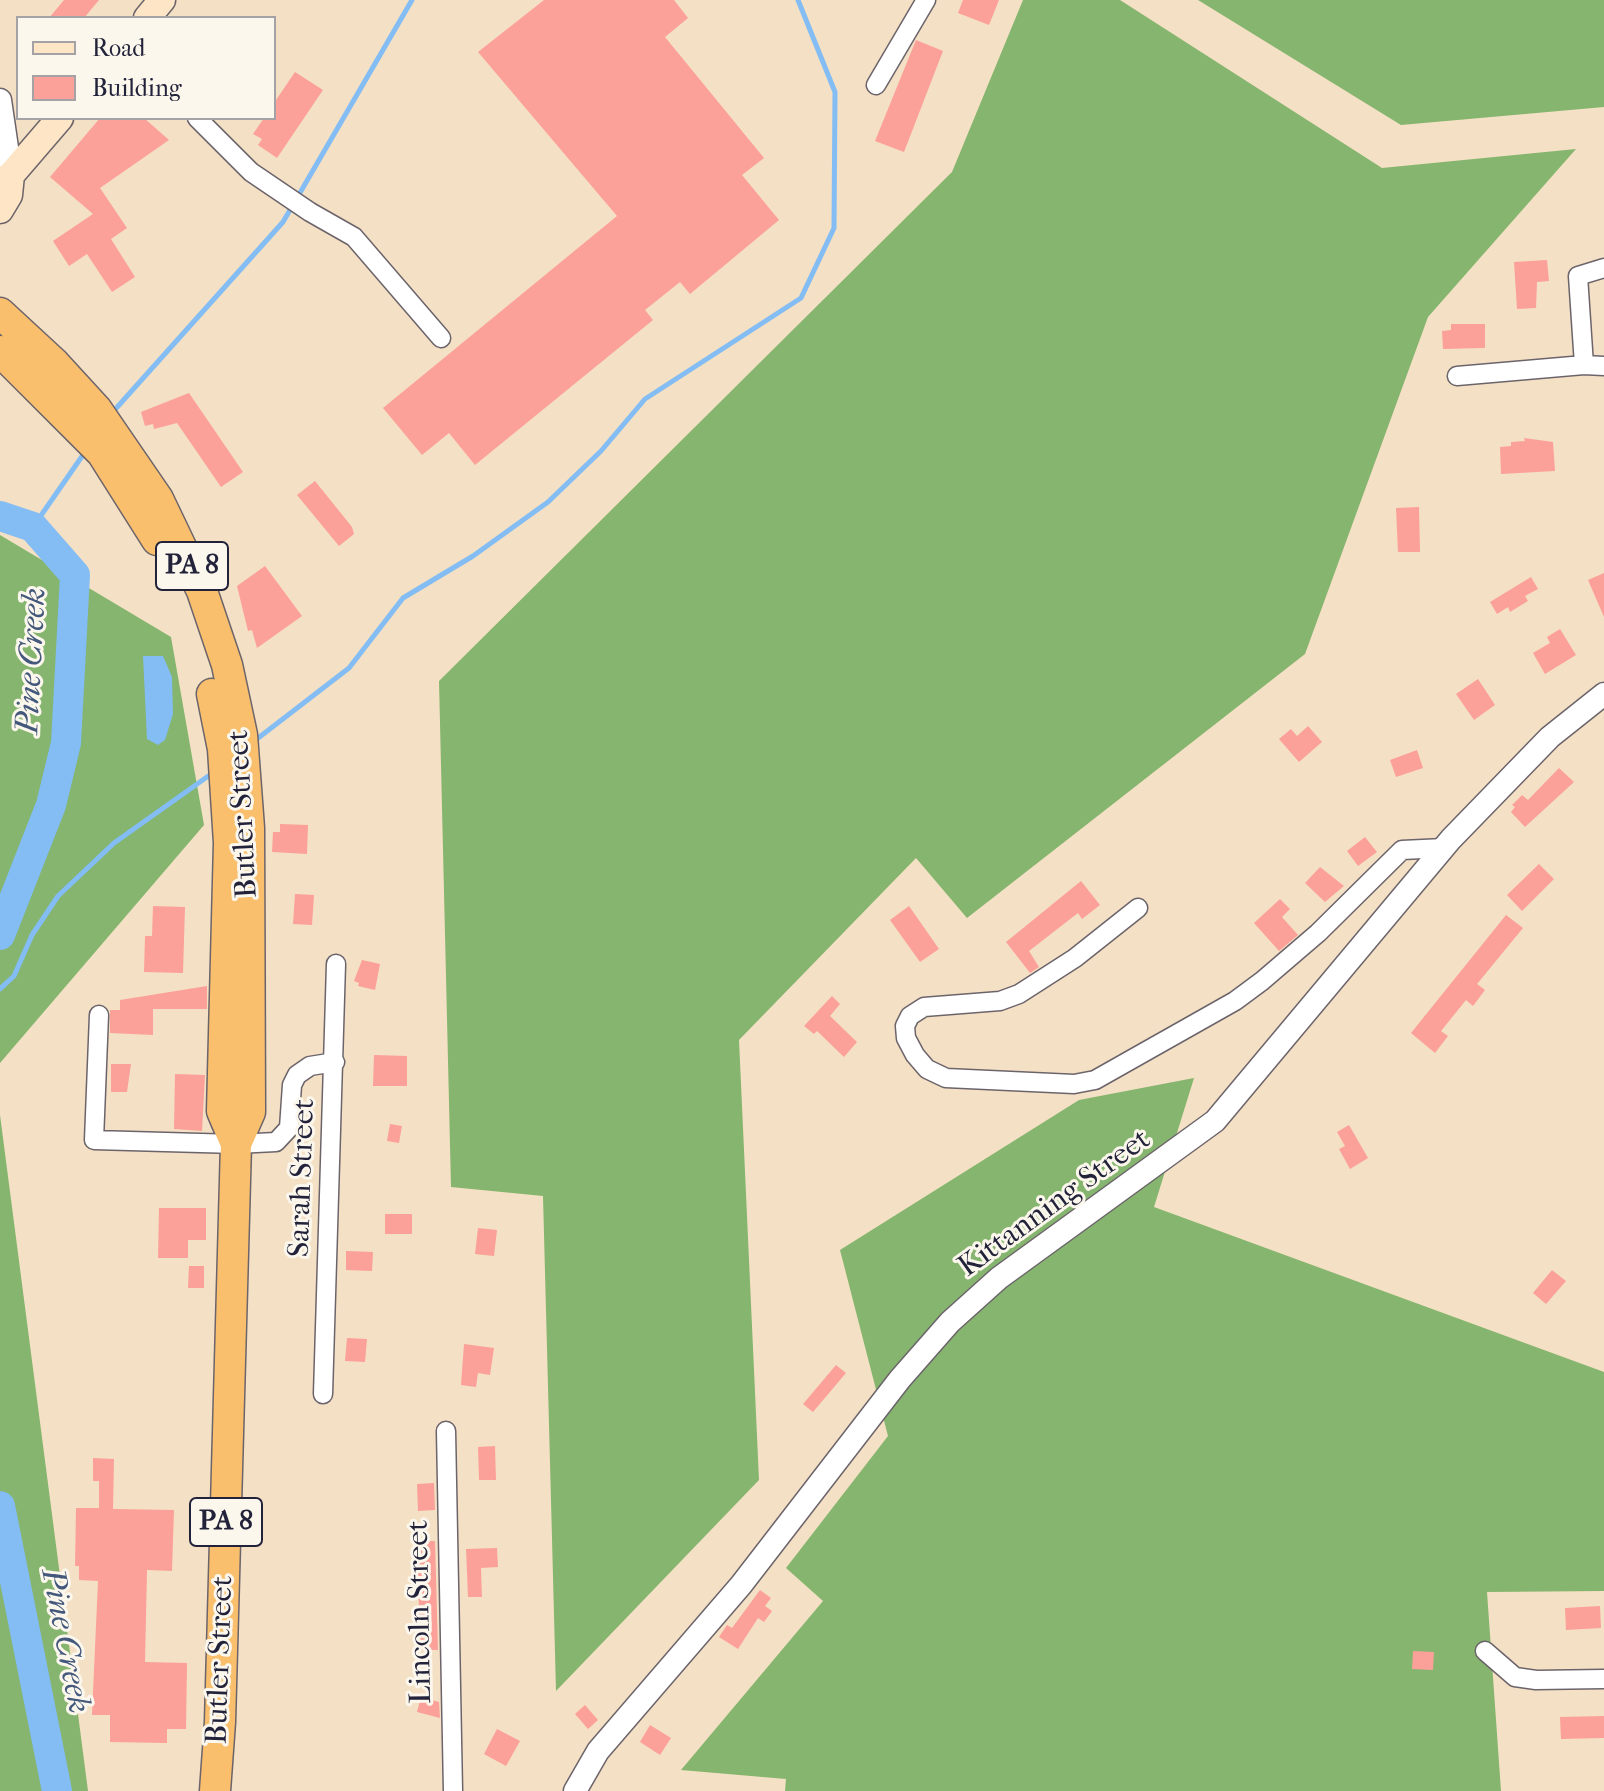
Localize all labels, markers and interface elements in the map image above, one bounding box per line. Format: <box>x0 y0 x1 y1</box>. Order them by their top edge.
legend <box>16 16 276 120</box>
text: Road <box>92 34 145 62</box>
text: Building <box>92 74 182 102</box>
road number: PA 8 <box>156 542 228 590</box>
water label: Pine Creek <box>10 587 56 735</box>
street label: Butler Street <box>222 729 266 899</box>
street label: Sarah Street <box>282 1098 324 1258</box>
street label: Kittanning Street <box>952 1122 1158 1286</box>
road number: PA 8 <box>190 1498 262 1546</box>
street label: Lincoln Street <box>401 1520 441 1704</box>
water label: Pine Creek <box>31 1565 97 1717</box>
street label: Butler Street <box>200 1575 242 1745</box>

